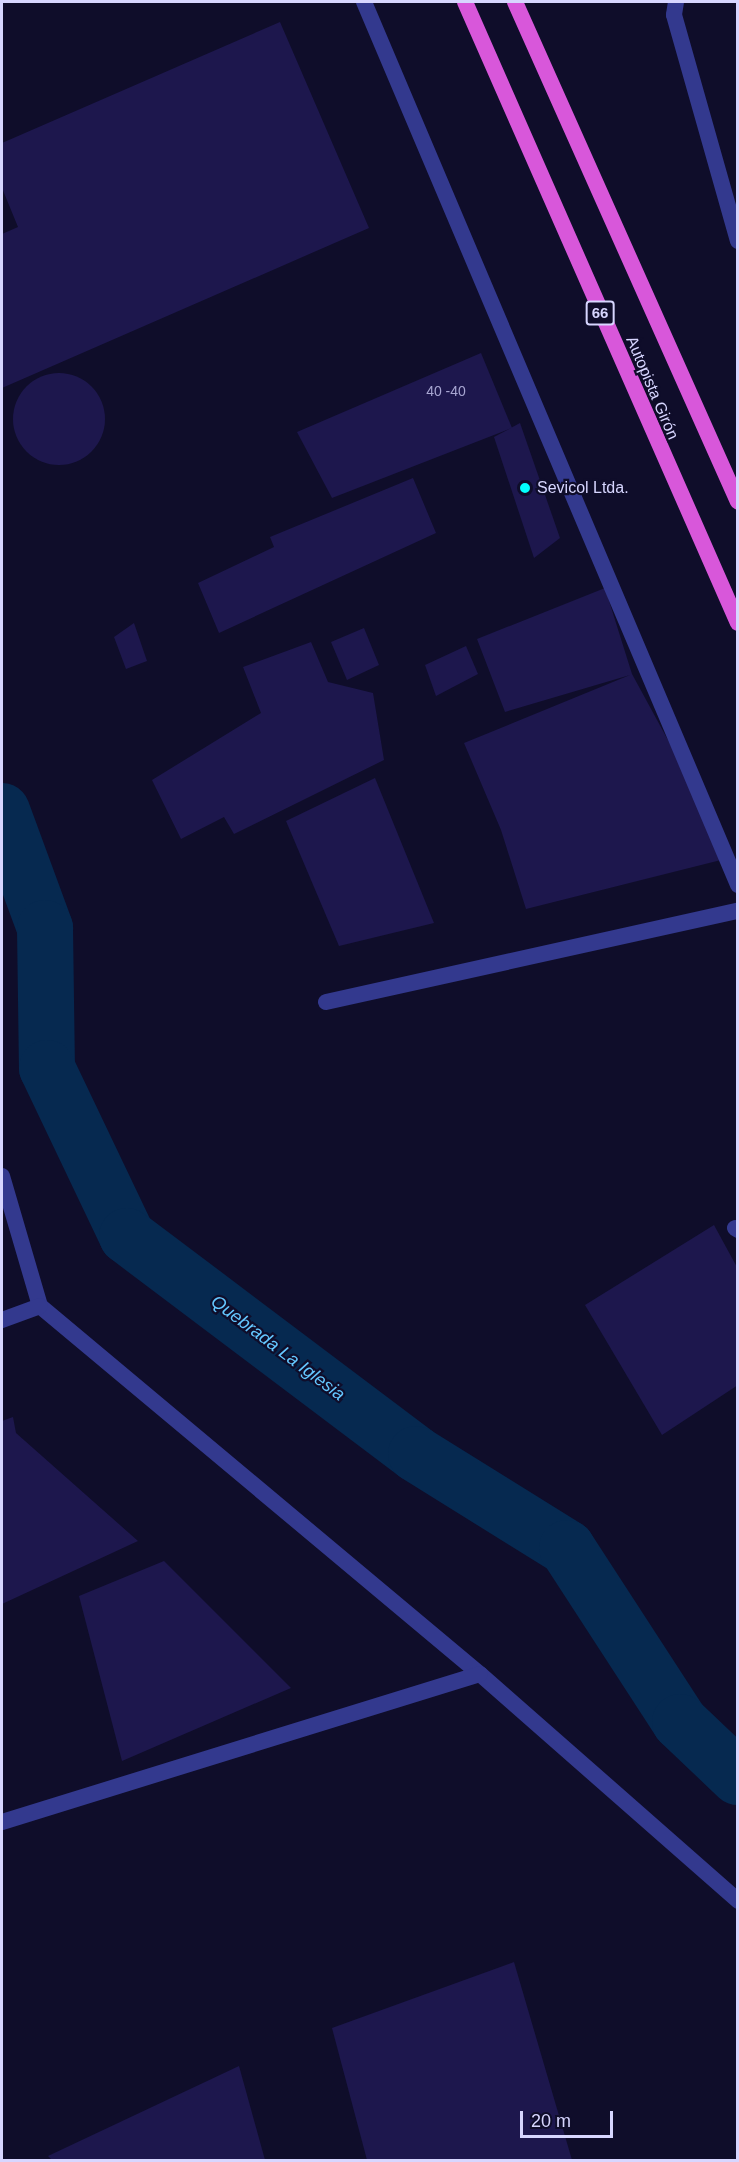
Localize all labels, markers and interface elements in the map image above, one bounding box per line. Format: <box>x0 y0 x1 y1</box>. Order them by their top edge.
road number: 66 <box>585 301 615 325</box>
street label: Autopista Girón <box>622 333 682 443</box>
house number: 40 -40 <box>426 383 466 399</box>
place label: Sevicol Ltda. <box>537 478 629 498</box>
marker: Sevicol Ltda. <box>518 481 532 495</box>
water label: Quebrada La Iglesia <box>207 1291 349 1405</box>
scale bar <box>523 2099 616 2137</box>
text: 20 m <box>531 2111 571 2131</box>

